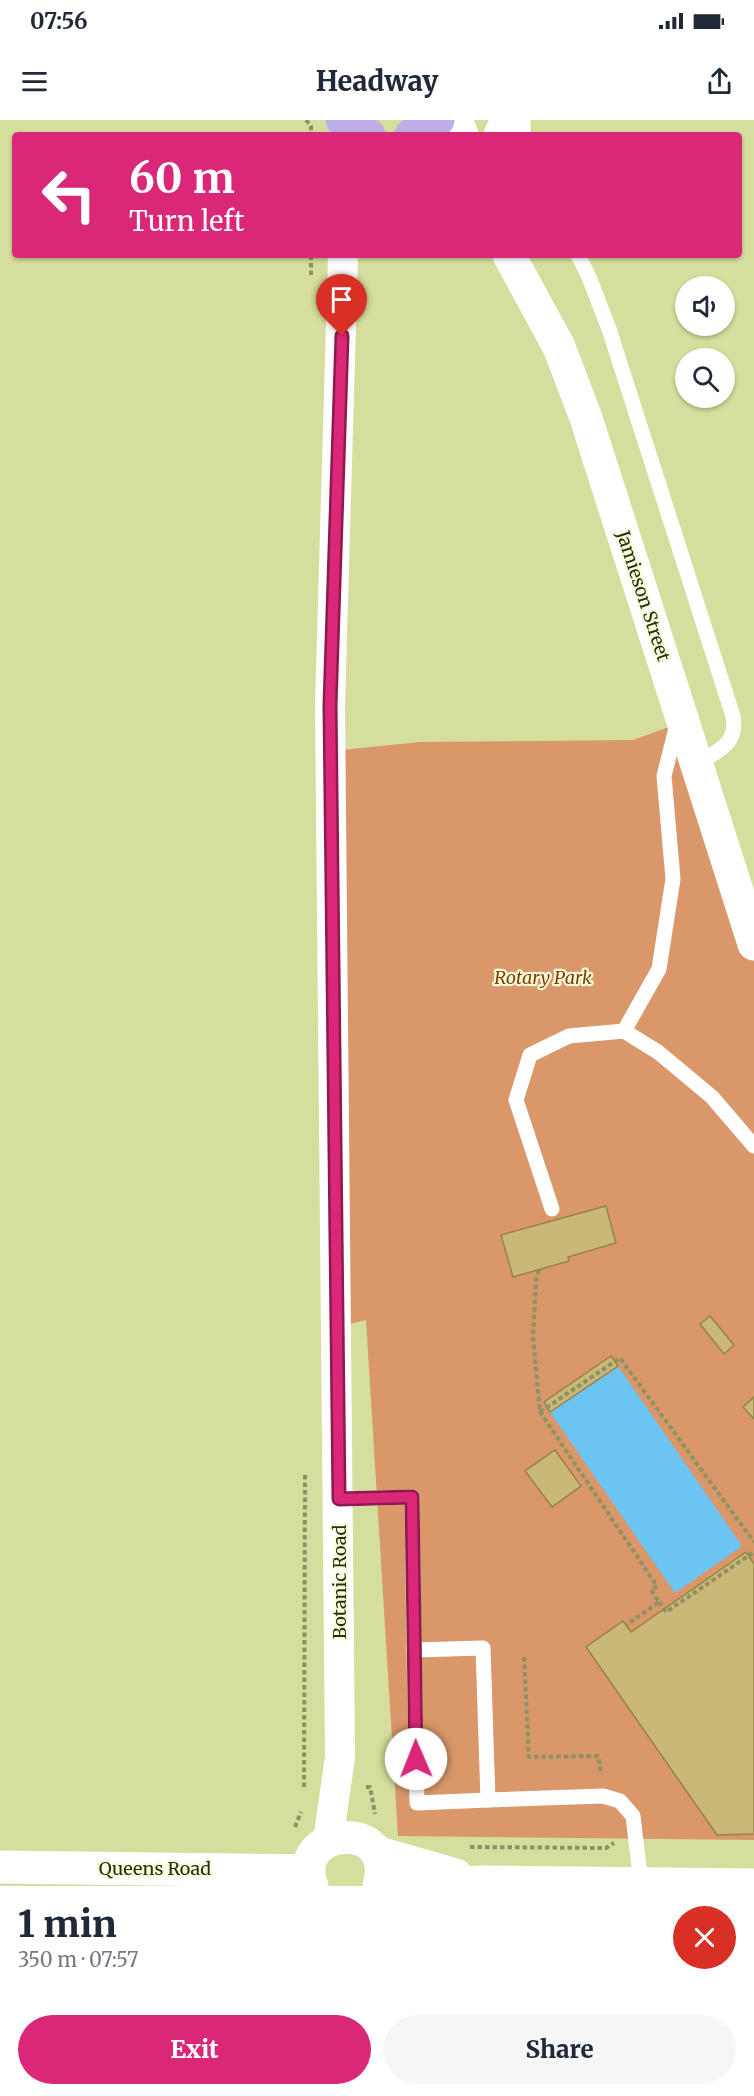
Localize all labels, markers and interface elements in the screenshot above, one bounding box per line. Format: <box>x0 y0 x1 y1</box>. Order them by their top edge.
text: 07:56 <box>30 7 88 35</box>
text: Headway <box>316 64 438 98</box>
icon: menu <box>18 65 51 98</box>
icon: share <box>703 65 736 98</box>
text: 60 m <box>129 152 235 204</box>
icon: left <box>30 156 108 234</box>
text: Turn left <box>129 204 244 238</box>
pin <box>316 274 367 336</box>
map controls <box>675 276 735 408</box>
button: sound <box>675 276 735 336</box>
icon: arrive <box>325 283 358 316</box>
button: search <box>675 348 735 408</box>
street label: Jamieson Street <box>611 527 675 664</box>
park label: Rotary Park <box>494 966 592 989</box>
street label: Botanic Road <box>328 1525 351 1639</box>
position arrow <box>384 1727 448 1791</box>
street label: Queens Road <box>99 1857 211 1880</box>
text: 1 min <box>18 1902 117 1947</box>
button: close <box>673 1906 736 1969</box>
text: 350 m · 07:57 <box>18 1947 138 1972</box>
button: Exit <box>18 2015 371 2084</box>
button: Share <box>383 2015 736 2084</box>

